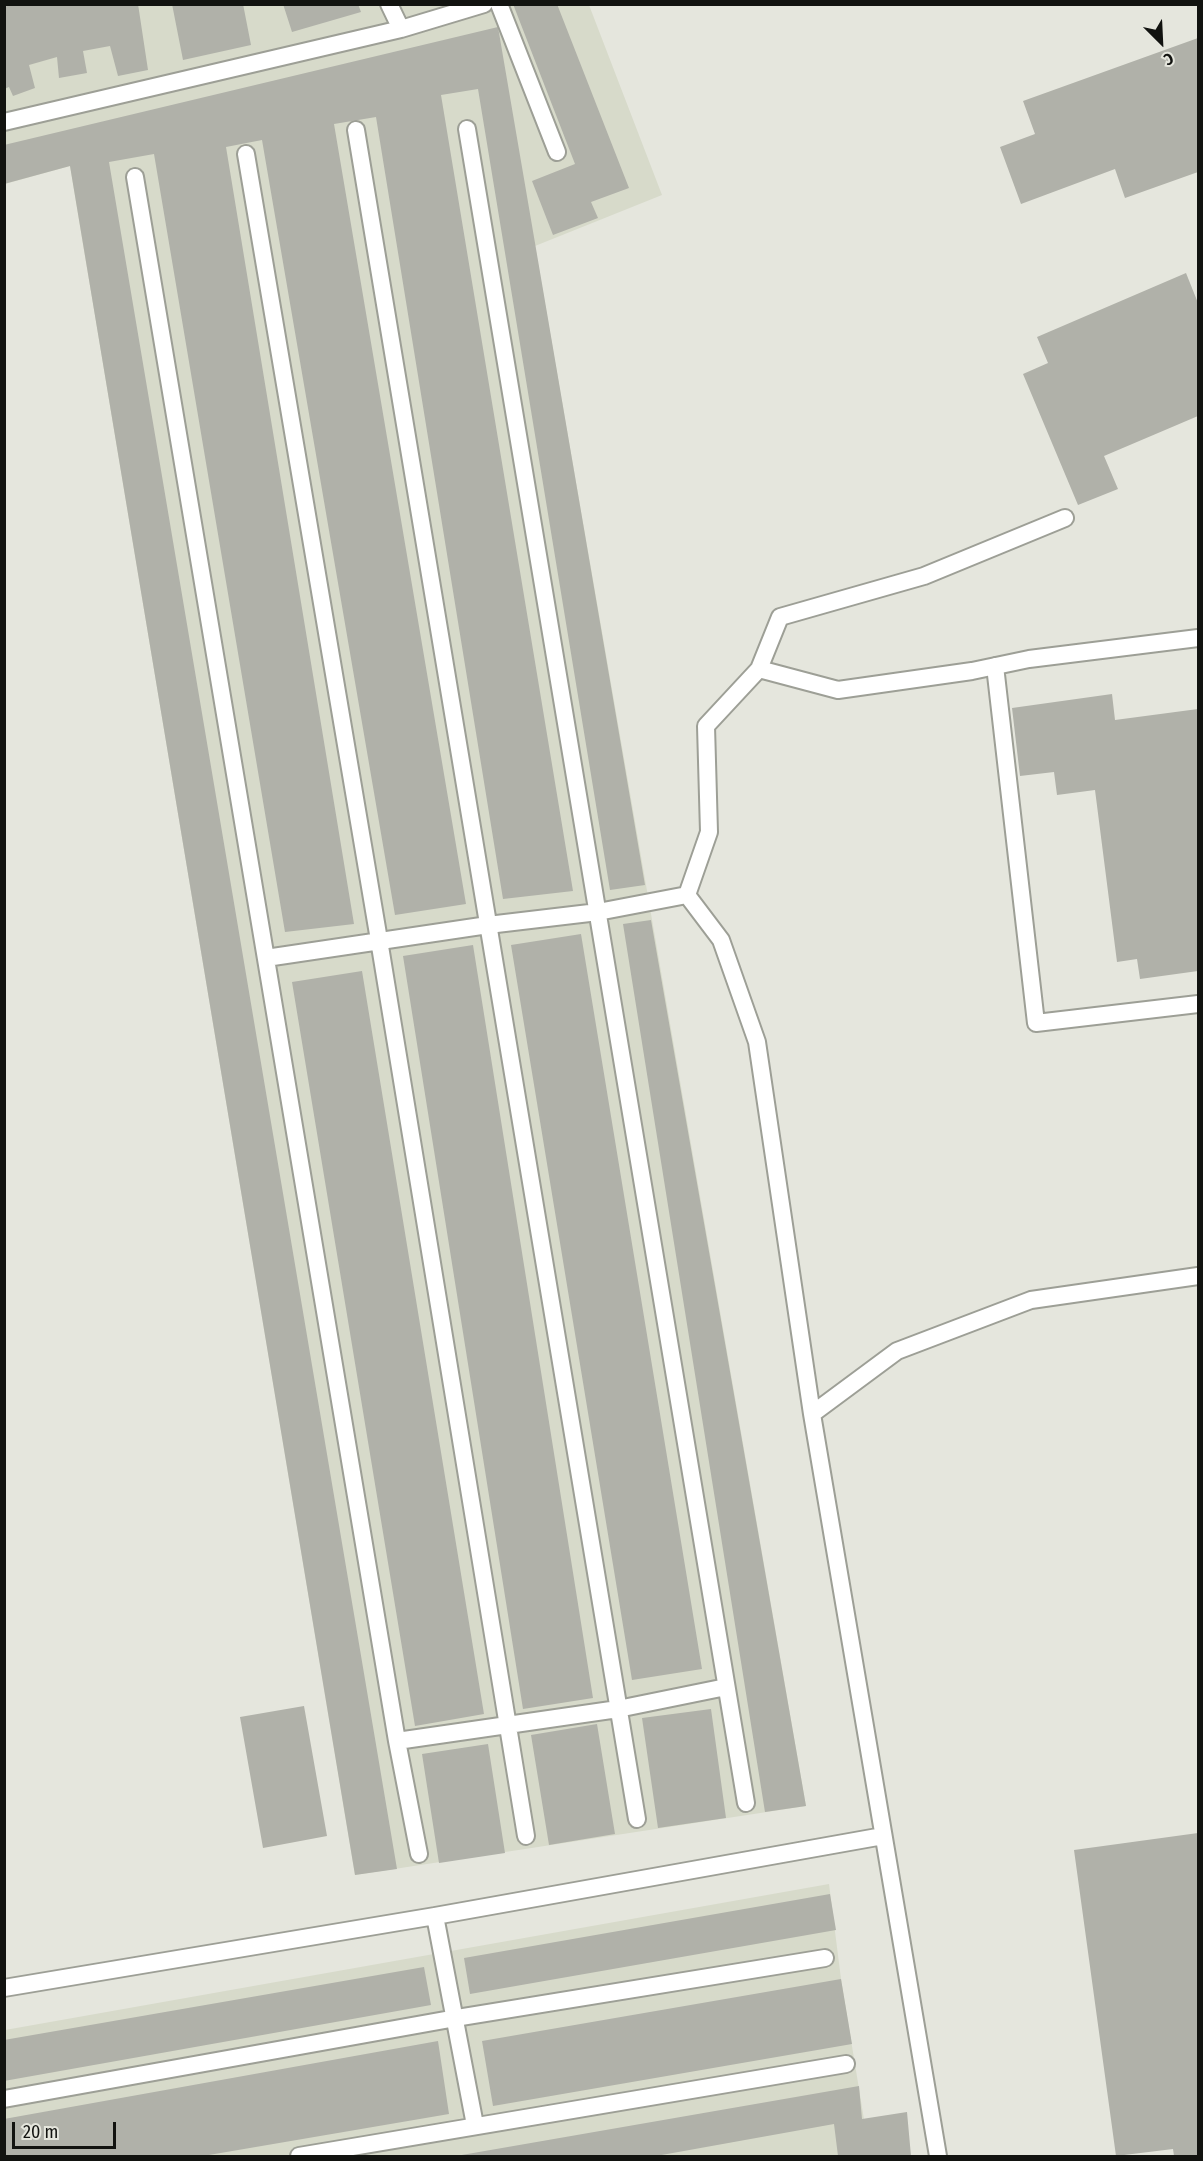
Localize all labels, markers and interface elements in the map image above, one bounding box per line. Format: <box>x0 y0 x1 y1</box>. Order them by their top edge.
north arrow <box>1131 12 1191 72</box>
text: С <box>1161 49 1176 69</box>
scale bar <box>15 2110 118 2148</box>
text: 20 m <box>23 2121 58 2143</box>

